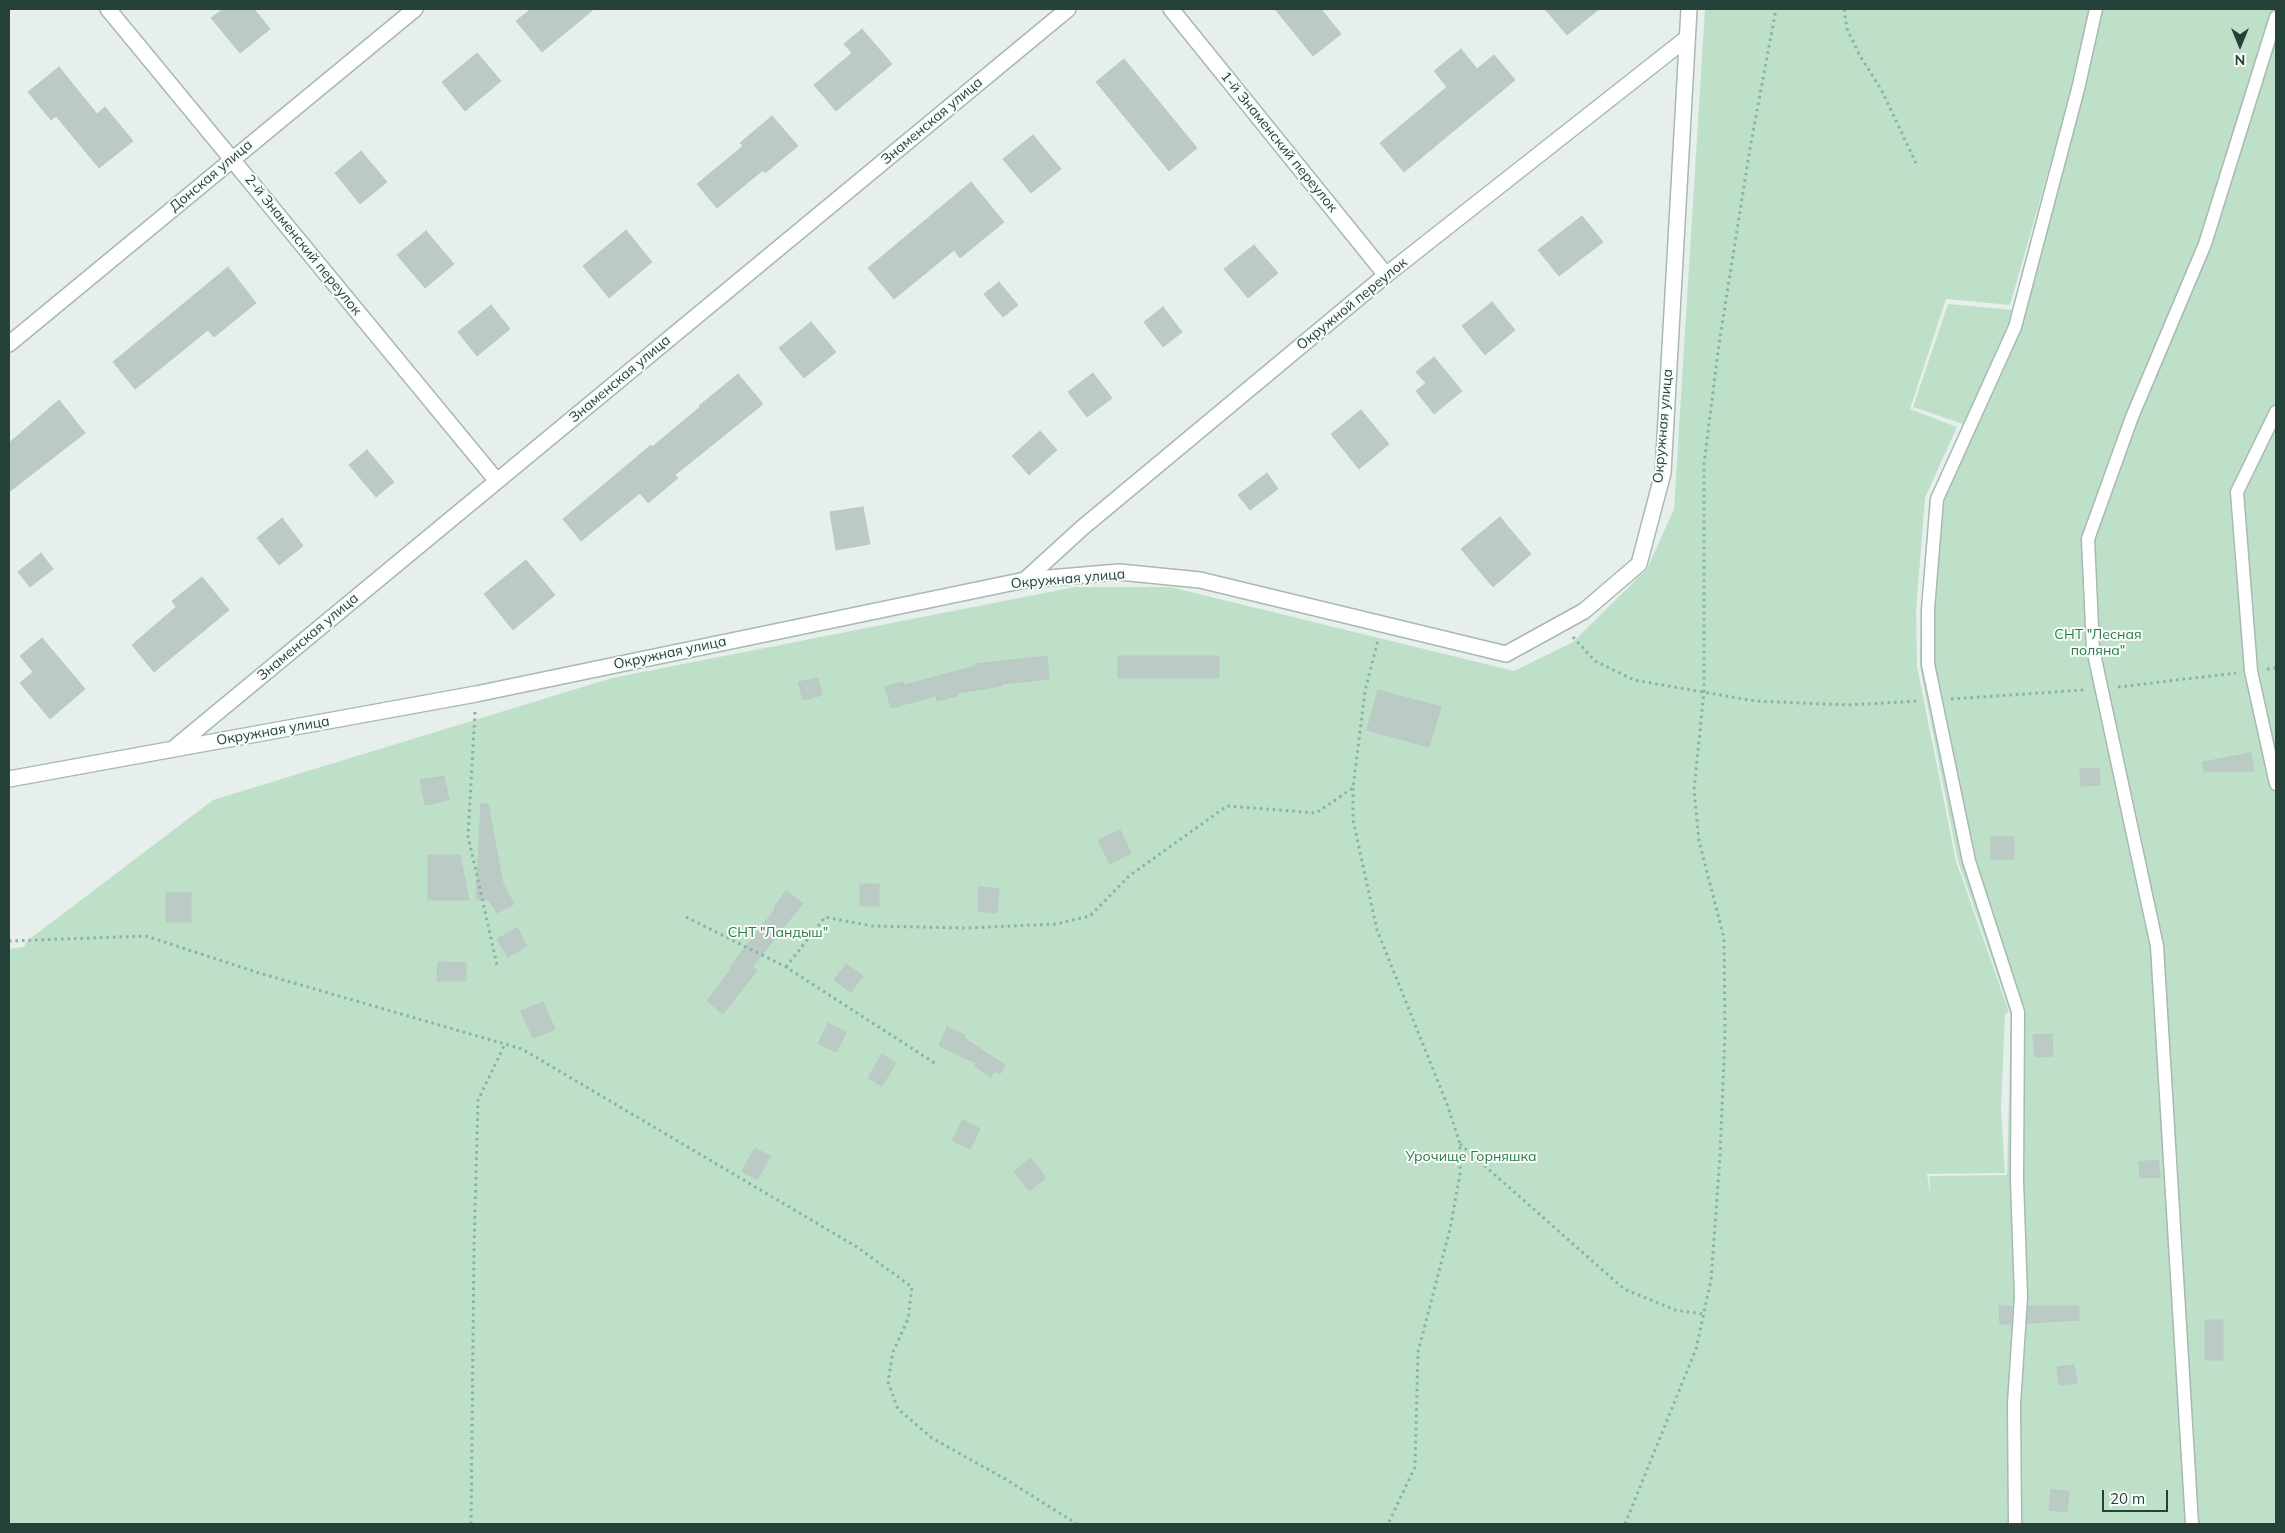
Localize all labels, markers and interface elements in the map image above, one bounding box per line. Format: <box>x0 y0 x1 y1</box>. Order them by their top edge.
north arrow <box>2215 20 2265 70</box>
text: N <box>2235 51 2245 69</box>
street label: 1-й Знаменский переулок <box>1217 68 1341 216</box>
street label: Знаменская улица <box>878 74 986 168</box>
street label: Донская улица <box>166 136 256 216</box>
street label: 2-й Знаменский переулок <box>241 171 365 319</box>
street label: Окружной переулок <box>1293 254 1411 354</box>
street label: Знаменская улица <box>566 332 674 426</box>
street label: Окружная улица <box>1650 368 1676 484</box>
street label: Окружная улица <box>1010 566 1126 592</box>
street label: Знаменская улица <box>254 590 362 684</box>
park label: СНТ "Лесная поляна" <box>2054 627 2142 660</box>
street label: Окружная улица <box>612 633 728 673</box>
street label: Окружная улица <box>215 713 331 749</box>
park label: СНТ "Ландыш" <box>728 925 828 941</box>
park label: Урочище Горняшка <box>1405 1149 1537 1165</box>
scale bar <box>2105 1480 2171 1512</box>
text: 20 m <box>2110 1489 2145 1508</box>

